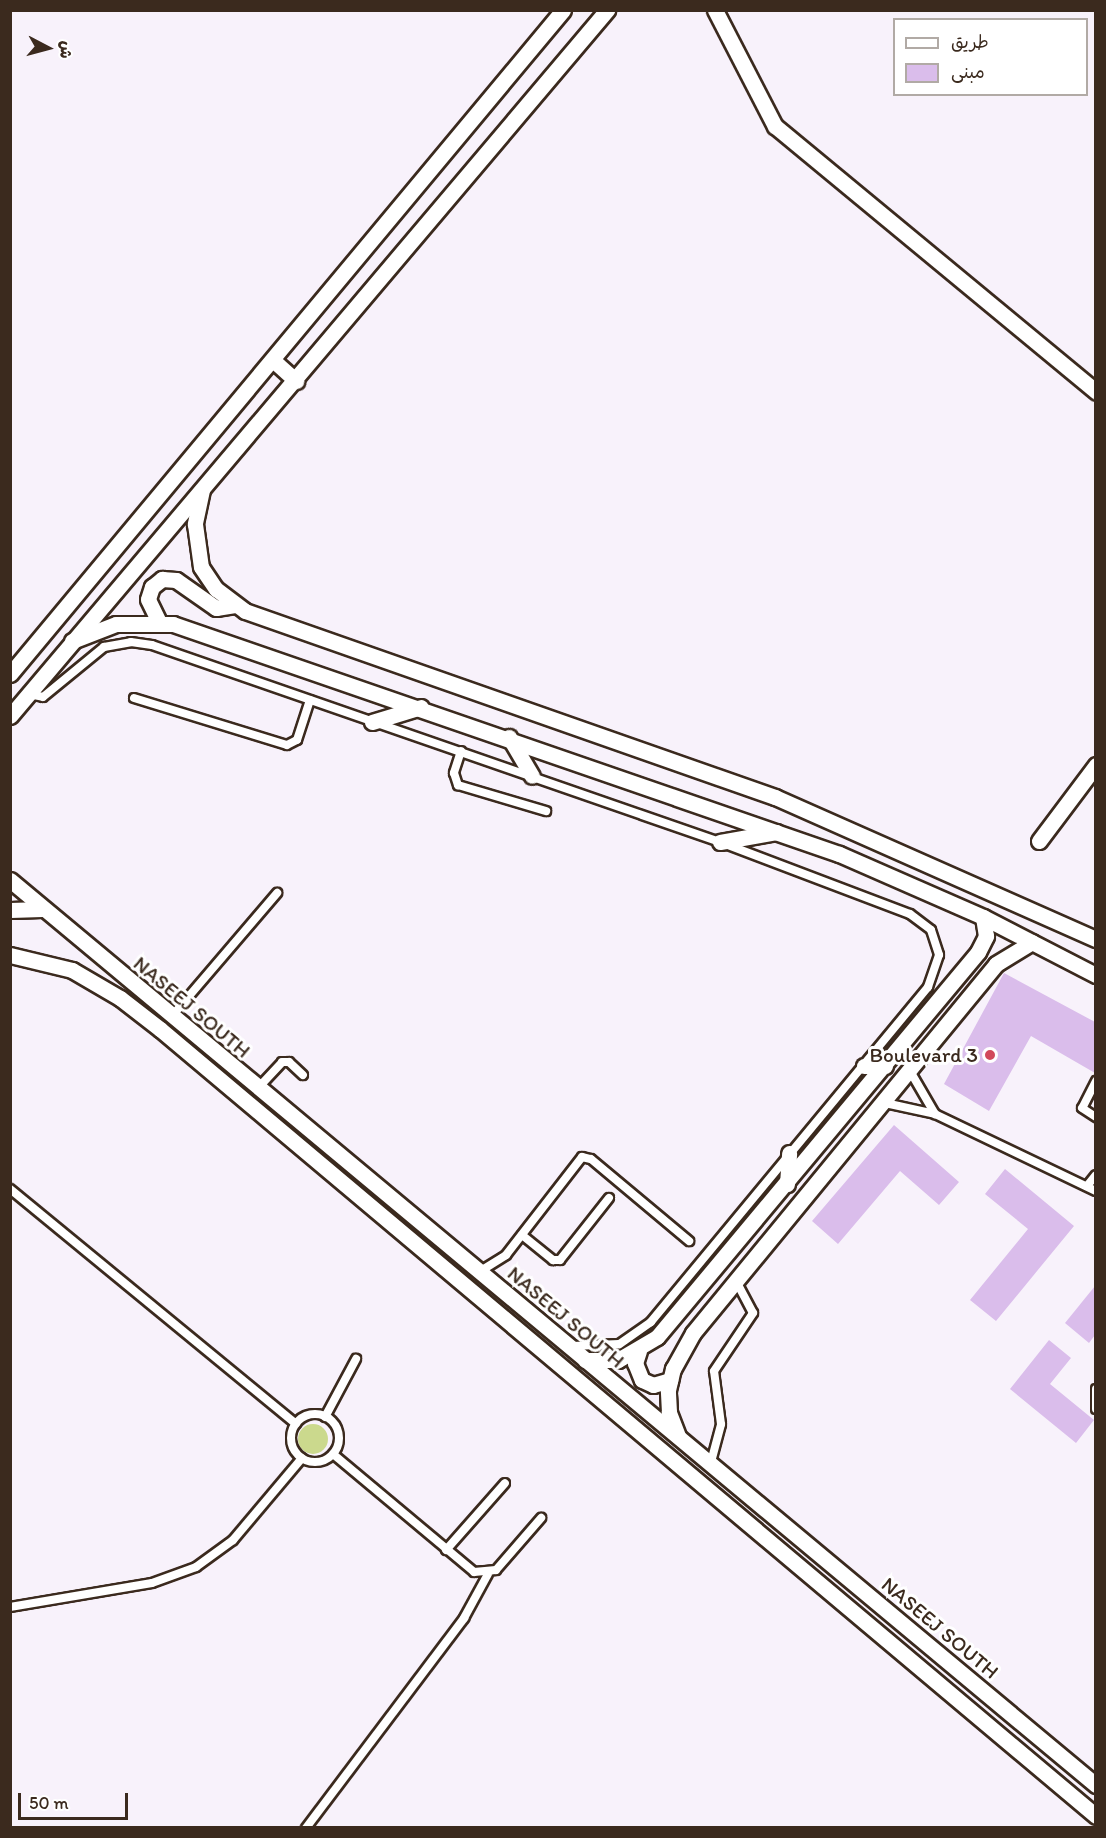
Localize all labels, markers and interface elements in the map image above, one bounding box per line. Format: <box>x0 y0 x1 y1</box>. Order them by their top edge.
north arrow <box>18 18 78 78</box>
legend <box>893 18 1088 96</box>
text: طريق <box>951 31 989 53</box>
text: ش <box>56 40 77 60</box>
text: مبنى <box>951 61 985 83</box>
street label: NASEEJ SOUTH <box>128 951 256 1063</box>
place label: Boulevard 3 <box>869 1042 978 1068</box>
marker: Boulevard 3 <box>983 1048 997 1062</box>
street label: NASEEJ SOUTH <box>502 1261 630 1373</box>
street label: NASEEJ SOUTH <box>876 1572 1004 1684</box>
scale bar <box>21 1781 130 1819</box>
text: 50 m <box>29 1792 69 1814</box>

